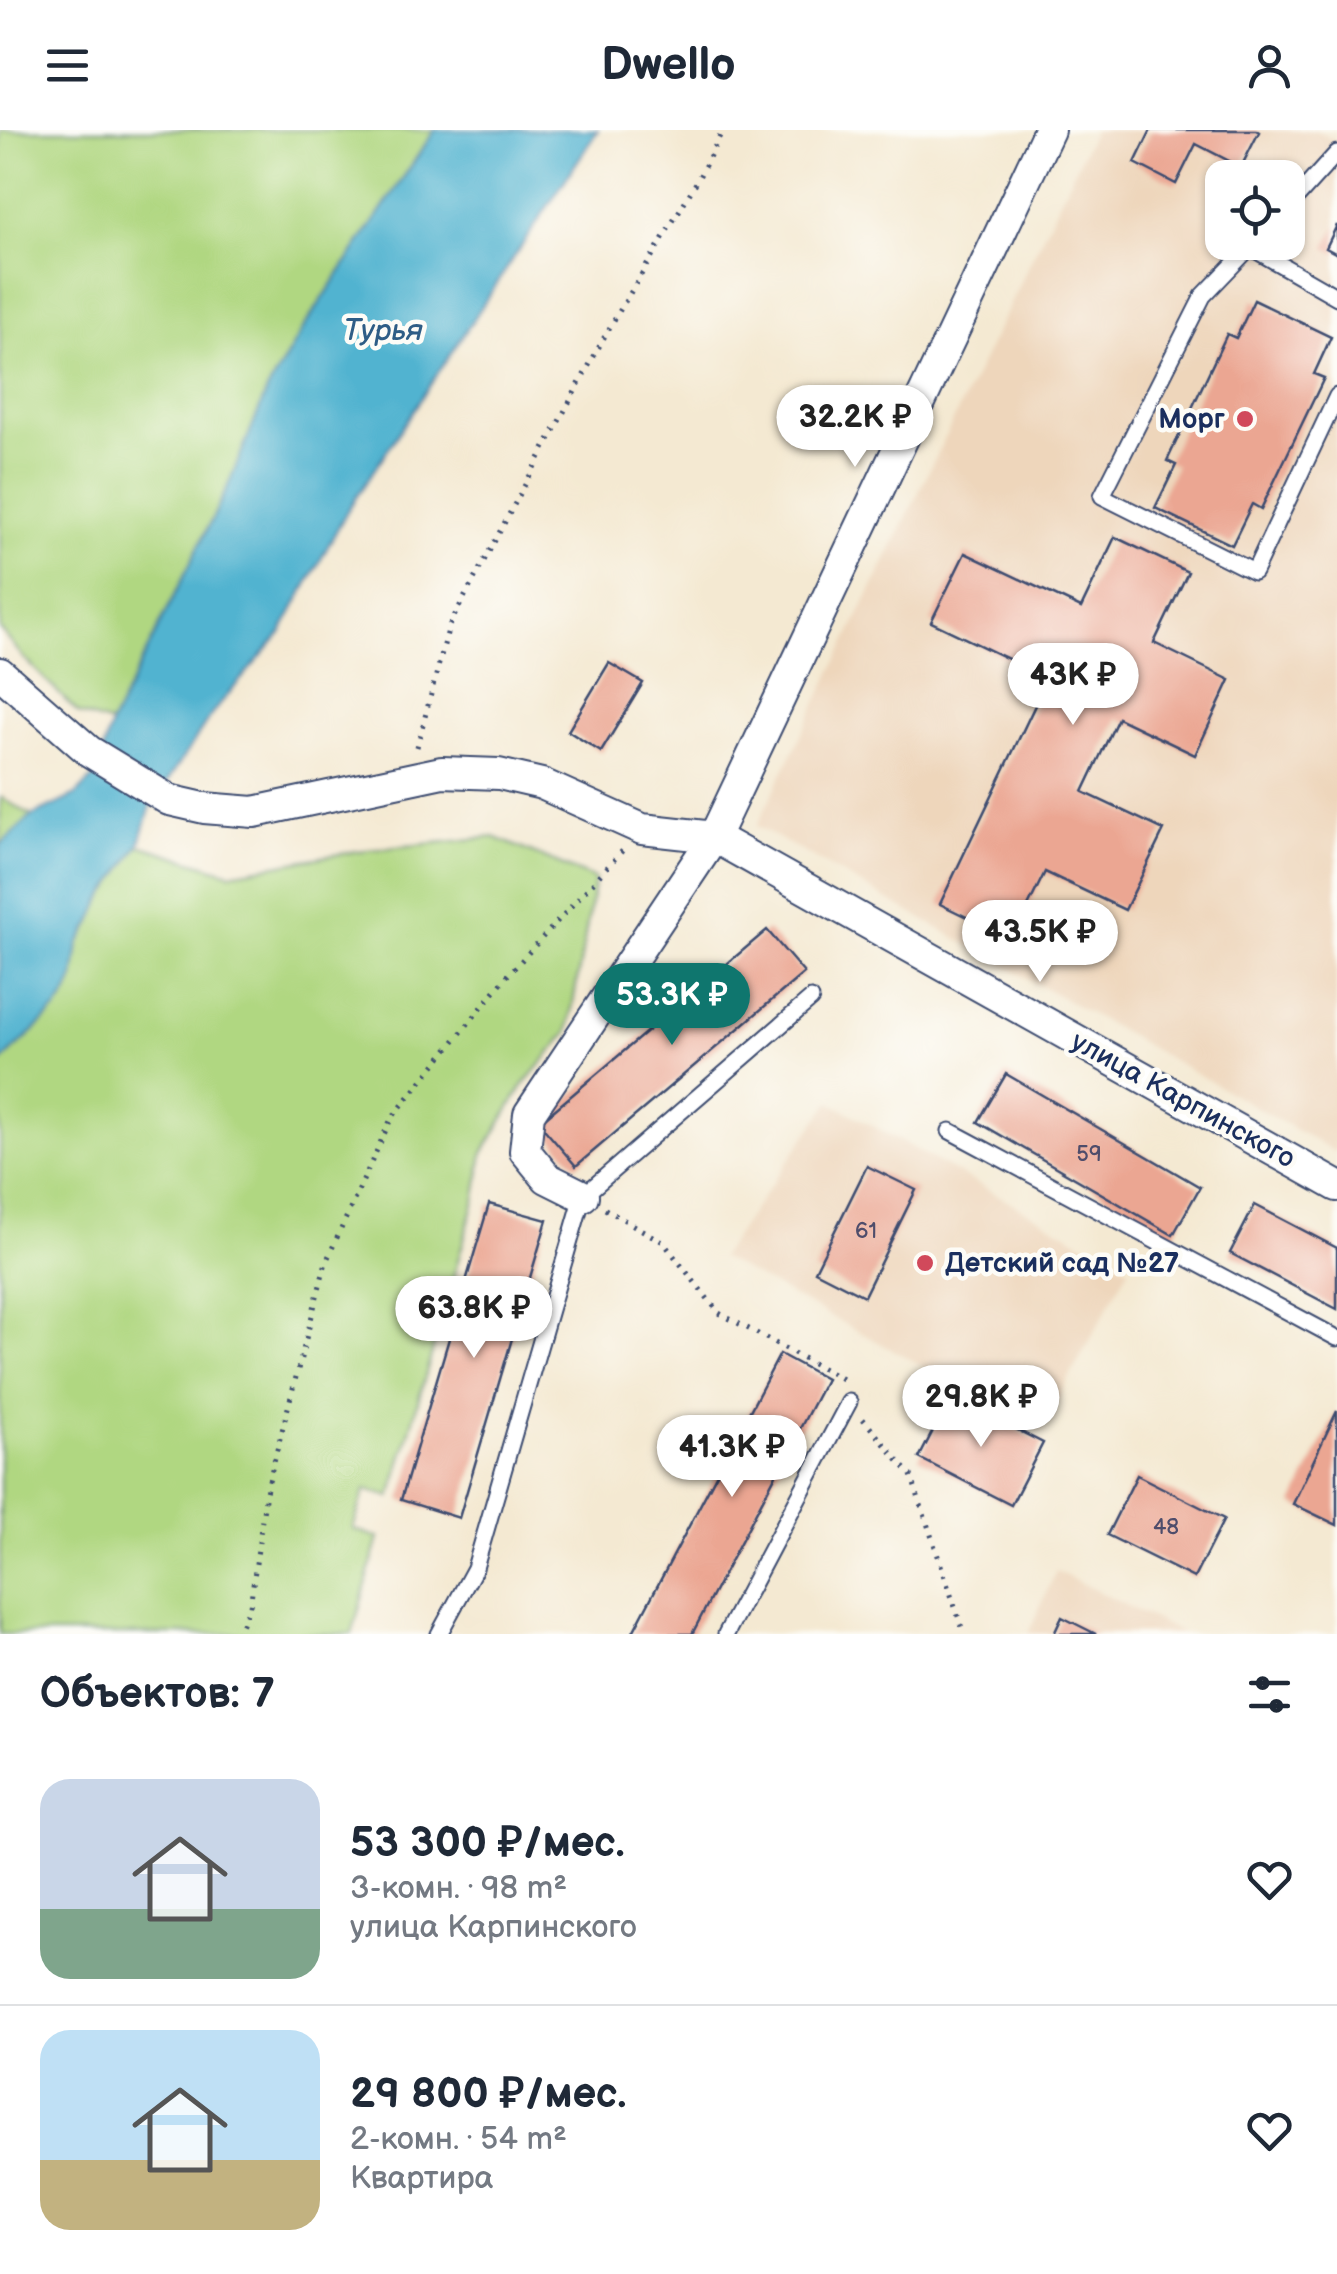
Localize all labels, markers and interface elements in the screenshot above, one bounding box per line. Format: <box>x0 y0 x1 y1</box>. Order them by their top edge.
icon: menu <box>40 38 95 93</box>
text: Dwello <box>601 38 736 93</box>
icon: person <box>1242 38 1297 93</box>
map controls <box>1205 160 1305 260</box>
button: locate <box>1205 160 1305 260</box>
water label: Турья <box>343 313 423 349</box>
pin: 32.2K ₽ <box>763 385 947 470</box>
text: 32.2K ₽ <box>798 398 912 437</box>
place label: Морг <box>1158 403 1225 436</box>
marker: Морг <box>1234 408 1256 430</box>
pin: 43K ₽ <box>1003 643 1143 728</box>
text: 43K ₽ <box>1030 656 1116 695</box>
pin: 43.5K ₽ <box>948 900 1132 985</box>
text: 43.5K ₽ <box>984 913 1096 952</box>
pin: 53.3K ₽ <box>580 963 764 1048</box>
text: 53.3K ₽ <box>616 976 728 1015</box>
street label: улица Карпинского <box>1065 1025 1301 1175</box>
house number: 59 <box>1076 1141 1102 1168</box>
house number: 61 <box>855 1218 877 1245</box>
place label: Детский сад №27 <box>945 1247 1179 1280</box>
marker: Детский сад №27 <box>914 1252 936 1274</box>
pin: 63.8K ₽ <box>382 1276 566 1361</box>
text: 63.8K ₽ <box>417 1289 531 1328</box>
pin: 29.8K ₽ <box>889 1365 1073 1450</box>
text: 29.8K ₽ <box>924 1378 1038 1417</box>
pin: 41.3K ₽ <box>640 1415 824 1500</box>
text: 41.3K ₽ <box>679 1428 785 1467</box>
house number: 48 <box>1153 1514 1179 1541</box>
icon: filters <box>1242 1667 1297 1722</box>
text: Объектов: 7 <box>40 1669 275 1720</box>
text: 53 300 ₽/мес. <box>350 1818 625 1869</box>
icon: home <box>120 1819 240 1939</box>
icon: heart <box>1242 1852 1297 1907</box>
text: 3-комн. · 98 m² <box>350 1869 567 1908</box>
text: улица Карпинского <box>350 1908 637 1947</box>
text: 29 800 ₽/мес. <box>350 2069 626 2120</box>
icon: home <box>120 2070 240 2190</box>
icon: heart <box>1242 2103 1297 2158</box>
text: 2-комн. · 54 m² <box>350 2120 567 2159</box>
text: Квартира <box>350 2159 493 2198</box>

